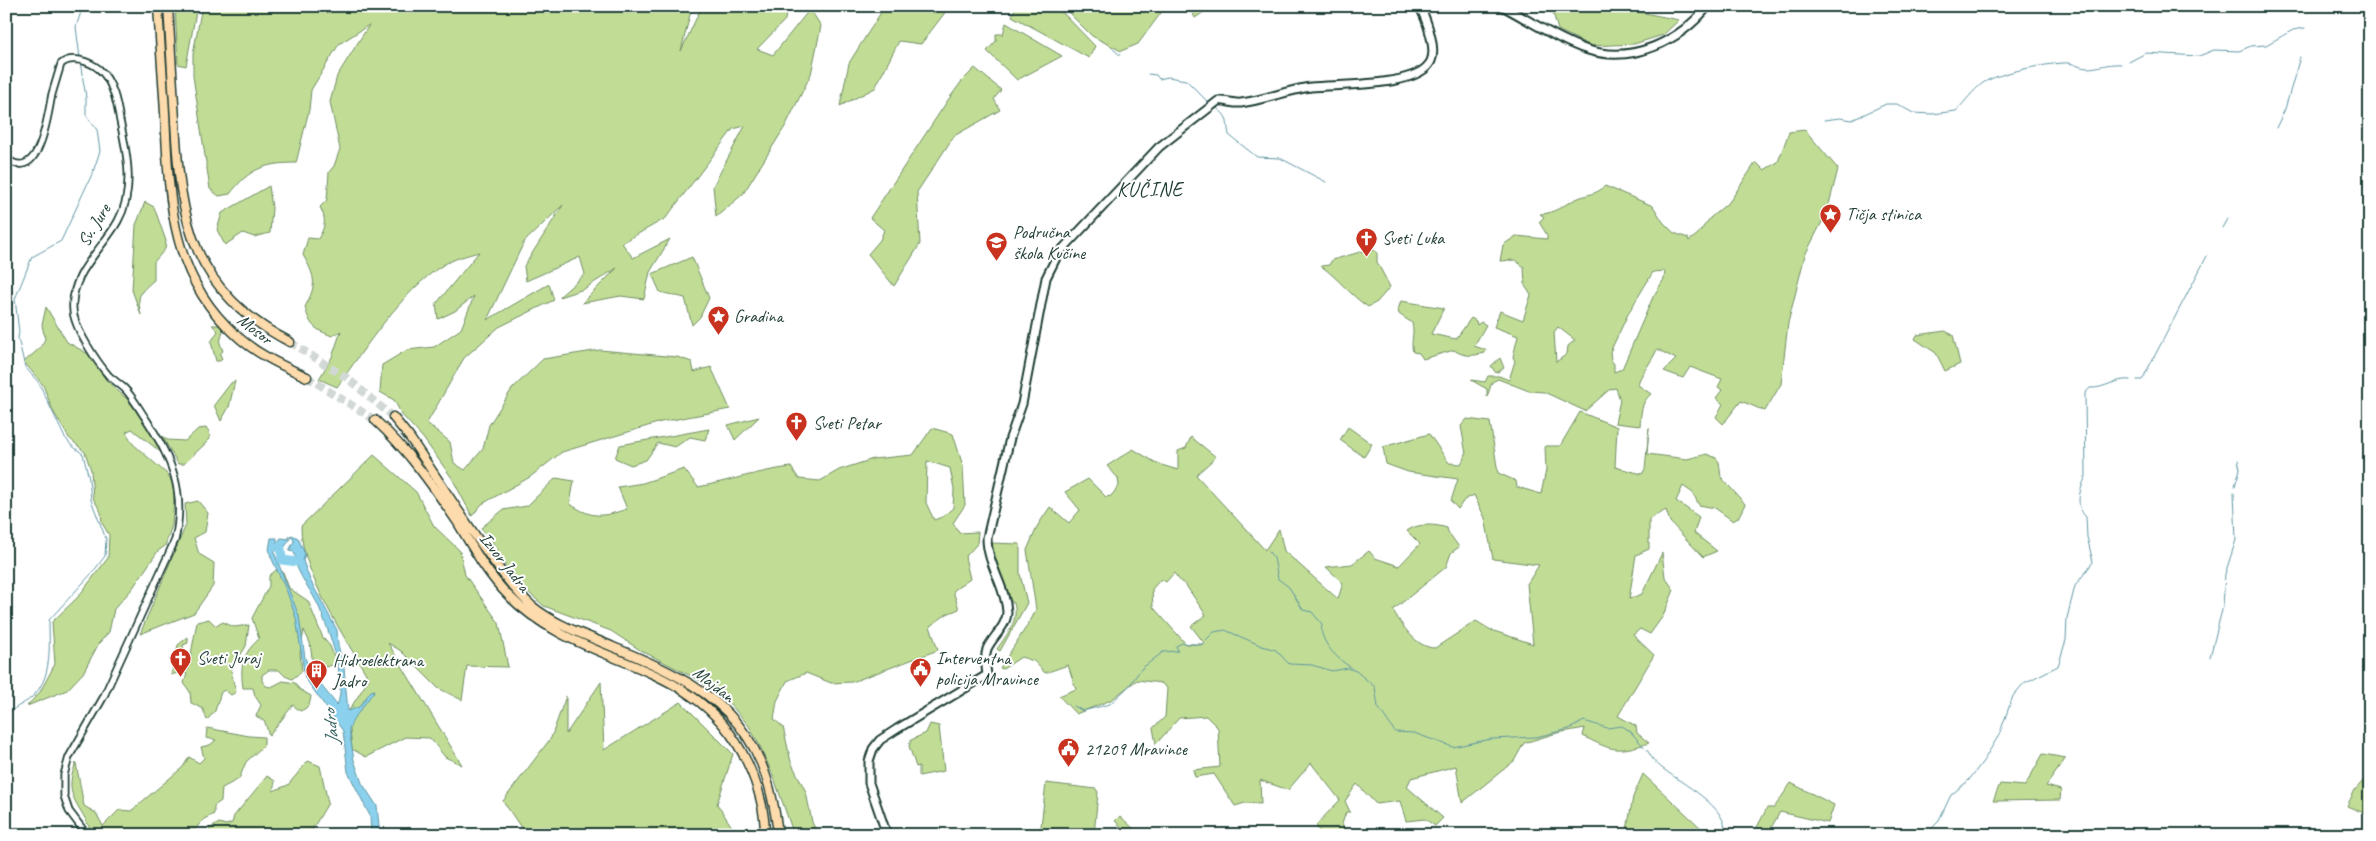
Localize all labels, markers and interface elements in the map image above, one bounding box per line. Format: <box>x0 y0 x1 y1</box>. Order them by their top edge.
district label: KUČINE <box>1117 177 1185 202</box>
street label: Sv. Jure <box>73 199 116 250</box>
place icon: Tičja stinica <box>1818 202 1842 233</box>
place label: Tičja stinica <box>1846 203 1922 225</box>
place label: Područna škola Kučine <box>1013 221 1086 264</box>
church icon: Sveti Luka <box>1354 226 1378 257</box>
place label: Sveti Luka <box>1382 227 1445 249</box>
school or university icon: Područna škola Kučine <box>985 230 1009 261</box>
place icon: Gradina <box>706 304 730 335</box>
place label: Gradina <box>734 305 785 327</box>
street label: Mosor <box>233 309 278 350</box>
church icon: Sveti Petar <box>785 411 809 442</box>
place label: Sveti Petar <box>813 412 883 434</box>
street label: Izvor Jadra <box>475 528 536 598</box>
church icon: Sveti Juraj <box>169 646 193 677</box>
place label: Sveti Juraj <box>197 647 263 669</box>
place label: Interventna policija Mravince <box>936 647 1039 690</box>
place label: Hidroelektrana Jadro <box>332 649 425 692</box>
public building icon: Interventna policija Mravince <box>908 656 932 687</box>
building icon: Hidroelektrana Jadro <box>305 658 329 689</box>
street label: Majdan <box>689 661 740 708</box>
water label: Jadro <box>317 705 345 748</box>
public building icon: 21209 Mravince <box>1057 737 1081 768</box>
place label: 21209 Mravince <box>1085 738 1188 760</box>

